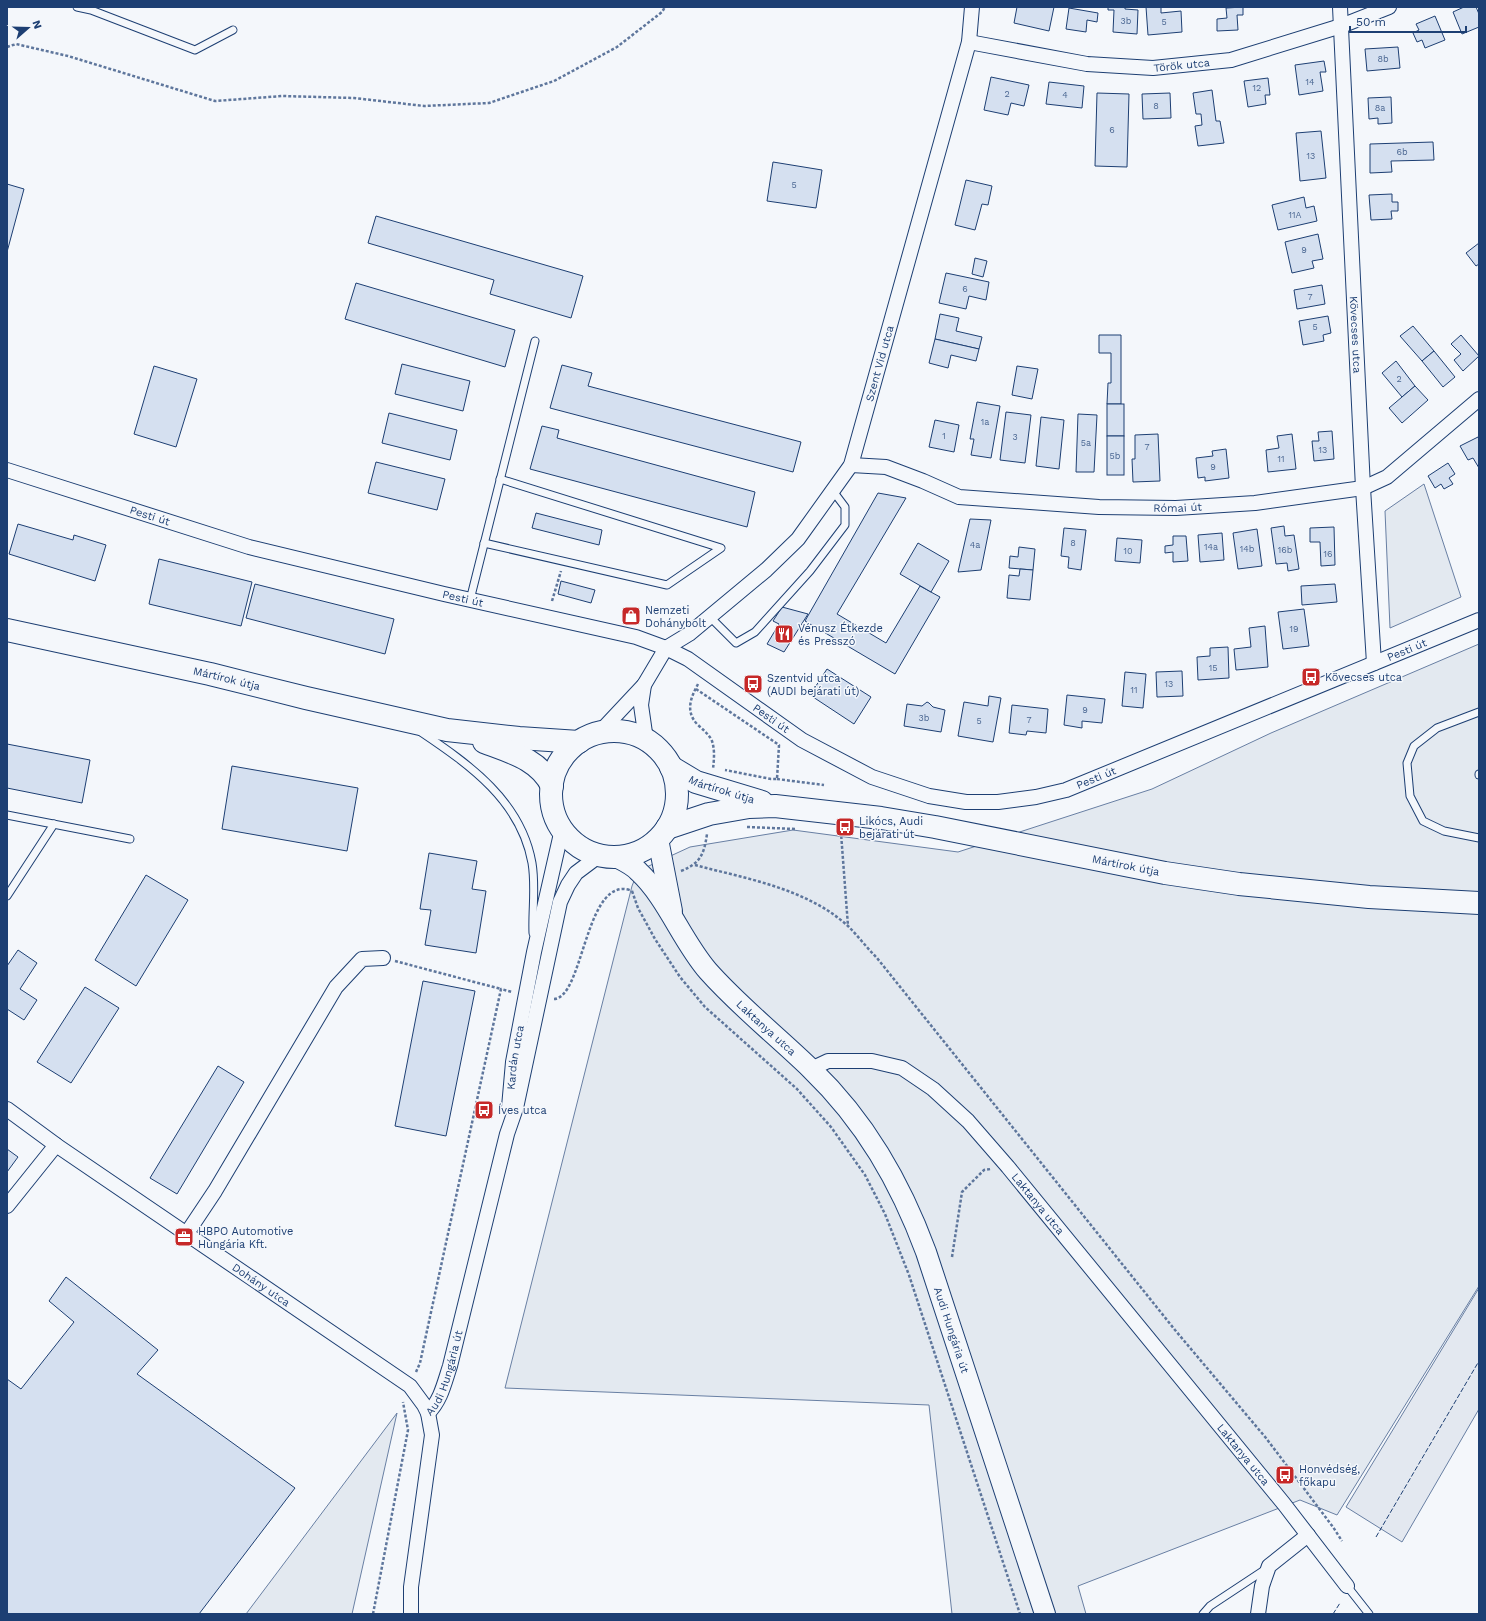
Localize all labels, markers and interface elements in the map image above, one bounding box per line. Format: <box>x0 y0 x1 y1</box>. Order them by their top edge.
north arrow <box>8 8 48 48</box>
scale bar <box>1350 8 1466 34</box>
text: 50 m <box>1356 15 1386 29</box>
house number: 3b <box>1121 16 1132 26</box>
house number: 5 <box>1161 17 1167 27</box>
text: N <box>29 19 44 31</box>
house number: 8b <box>1377 54 1389 64</box>
street label: Török utca <box>1153 56 1210 74</box>
house number: 14 <box>1305 77 1315 87</box>
house number: 12 <box>1253 83 1261 93</box>
house number: 2 <box>1004 89 1010 99</box>
house number: 4 <box>1062 90 1068 100</box>
house number: 8 <box>1153 101 1159 111</box>
house number: 8a <box>1375 103 1385 113</box>
house number: 6 <box>1109 125 1115 135</box>
house number: 6b <box>1396 147 1408 157</box>
house number: 13 <box>1307 151 1315 161</box>
house number: 5 <box>791 180 797 190</box>
house number: 11A <box>1289 210 1302 220</box>
house number: 9 <box>1301 245 1307 255</box>
house number: 6 <box>962 284 968 294</box>
house number: 7 <box>1307 292 1313 302</box>
street label: Kövecses utca <box>1347 296 1364 373</box>
house number: 5 <box>1312 322 1318 332</box>
street label: Szent Vid utca <box>863 324 896 403</box>
house number: 2 <box>1396 374 1402 384</box>
house number: 1a <box>981 417 989 427</box>
house number: 1 <box>942 431 946 441</box>
house number: 3 <box>1012 432 1018 442</box>
house number: 5a <box>1081 438 1091 448</box>
house number: 7 <box>1144 442 1150 452</box>
house number: 13 <box>1319 445 1327 455</box>
house number: 5b <box>1110 451 1121 461</box>
house number: 11 <box>1277 454 1285 464</box>
house number: 9 <box>1210 462 1216 472</box>
street label: Római út <box>1153 500 1203 515</box>
street label: Pesti út <box>128 503 172 528</box>
house number: 8 <box>1070 538 1076 548</box>
house number: 4a <box>970 540 980 550</box>
house number: 14a <box>1204 542 1218 552</box>
house number: 14b <box>1240 544 1255 554</box>
house number: 16b <box>1278 545 1293 555</box>
house number: 10 <box>1123 546 1133 556</box>
house number: 16 <box>1324 549 1332 559</box>
street label: Pesti út <box>441 587 485 609</box>
place label: Nemzeti Dohánybolt <box>645 604 707 630</box>
shop icon: Nemzeti Dohánybolt <box>620 605 642 627</box>
place label: Vénusz Étkezde és Presszó <box>798 621 883 648</box>
restaurant icon: Vénusz Étkezde és Presszó <box>773 623 795 645</box>
house number: 19 <box>1289 624 1299 634</box>
street label: Pesti út <box>1385 636 1429 664</box>
house number: 15 <box>1209 663 1217 673</box>
street label: Mártírok útja <box>192 664 262 693</box>
bus stop icon: Kövecses utca <box>1300 666 1322 688</box>
place label: Kövecses utca <box>1325 671 1402 684</box>
place label: Szentvid utca (AUDI bejárati út) <box>767 672 860 698</box>
bus stop icon: Szentvid utca (AUDI bejárati út) <box>742 673 764 695</box>
house number: 13 <box>1165 679 1173 689</box>
house number: 11 <box>1130 685 1138 695</box>
street label: Pesti út <box>751 701 792 736</box>
house number: 9 <box>1082 705 1088 715</box>
house number: 3b <box>919 713 930 723</box>
house number: 7 <box>1026 715 1032 725</box>
house number: 5 <box>976 716 982 726</box>
street label: Pesti út <box>1074 764 1118 792</box>
street label: Mártírok útja <box>686 773 756 806</box>
place label: Likócs, Audi bejárati út <box>859 815 923 841</box>
bus stop icon: Likócs, Audi bejárati út <box>834 816 856 838</box>
street label: Mártírok útja <box>1091 852 1161 878</box>
street label: Laktanya utca <box>734 998 799 1058</box>
street label: Kardán utca <box>504 1024 526 1090</box>
bus stop icon: Íves utca <box>473 1099 495 1121</box>
place label: Íves utca <box>498 1103 547 1117</box>
street label: Laktanya utca <box>1009 1170 1067 1237</box>
place label: HBPO Automotive Hungária Kft. <box>198 1225 293 1251</box>
office icon: HBPO Automotive Hungária Kft. <box>173 1226 195 1248</box>
street label: Dohány utca <box>230 1260 293 1309</box>
street label: Audi Hungária út <box>931 1285 972 1375</box>
street label: Audi Hungária út <box>423 1329 465 1418</box>
street label: Laktanya utca <box>1214 1421 1272 1488</box>
place label: Honvédség, főkapu <box>1299 1463 1360 1489</box>
bus stop icon: Honvédség, főkapu <box>1274 1464 1296 1486</box>

